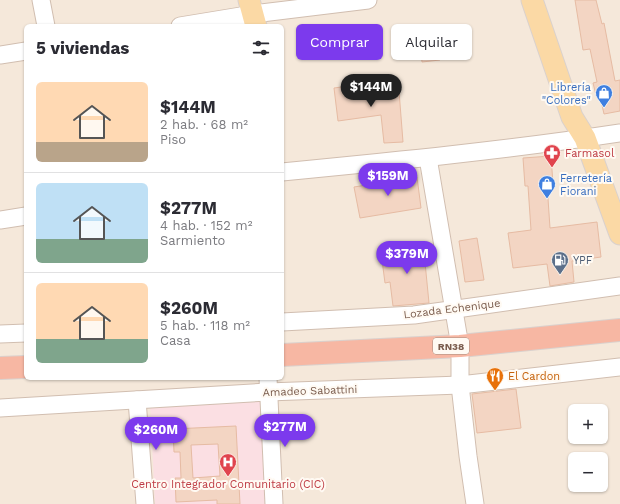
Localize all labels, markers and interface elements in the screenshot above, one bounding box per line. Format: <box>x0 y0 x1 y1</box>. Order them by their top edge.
chip: Comprar <box>296 24 383 60</box>
chip: Alquilar <box>391 24 472 60</box>
icon: filters <box>250 37 272 59</box>
text: 5 viviendas <box>36 38 129 58</box>
pin: $144M <box>343 74 399 108</box>
text: $144M <box>350 79 392 94</box>
place label: Librería "Colores" <box>542 81 591 107</box>
shop icon: Librería "Colores" <box>594 83 614 108</box>
text: $144M <box>160 97 216 117</box>
icon: home <box>68 98 116 146</box>
text: 2 hab. · 68 m² <box>160 117 248 132</box>
text: Piso <box>160 132 186 147</box>
pharmacy icon: Farmasol <box>542 143 562 168</box>
place label: Farmasol <box>565 147 615 160</box>
pin: $159M <box>360 163 416 197</box>
text: $159M <box>367 168 409 183</box>
place label: Ferretería Fiorani <box>560 172 612 198</box>
shop icon: Ferretería Fiorani <box>537 174 557 199</box>
text: $277M <box>160 198 217 218</box>
icon: home <box>68 199 116 247</box>
text: 4 hab. · 152 m² <box>160 218 252 233</box>
text: Sarmiento <box>160 233 225 248</box>
pin: $379M <box>379 241 435 275</box>
text: $379M <box>385 246 429 261</box>
fuel station icon: YPF <box>550 250 570 275</box>
place label: YPF <box>573 254 593 267</box>
street label: Lozada Echenique <box>403 297 501 321</box>
text: $260M <box>160 298 218 318</box>
icon: home <box>68 299 116 347</box>
text: 5 hab. · 118 m² <box>160 318 250 333</box>
text: Casa <box>160 333 191 348</box>
road number: RN38 <box>433 338 469 354</box>
restaurant icon: El Cardon <box>485 366 505 391</box>
place label: El Cardon <box>508 370 560 383</box>
street label: Amadeo Sabattini <box>262 383 358 399</box>
map controls <box>568 404 608 492</box>
button: + <box>568 404 608 444</box>
pin: $277M <box>257 414 313 448</box>
pin: $260M <box>128 417 184 451</box>
text: $277M <box>263 419 307 434</box>
text: $260M <box>134 422 178 437</box>
hospital icon: Centro Integrador Comunitario (CIC) <box>218 452 238 477</box>
button: − <box>568 452 608 492</box>
place label: Centro Integrador Comunitario (CIC) <box>131 478 325 491</box>

